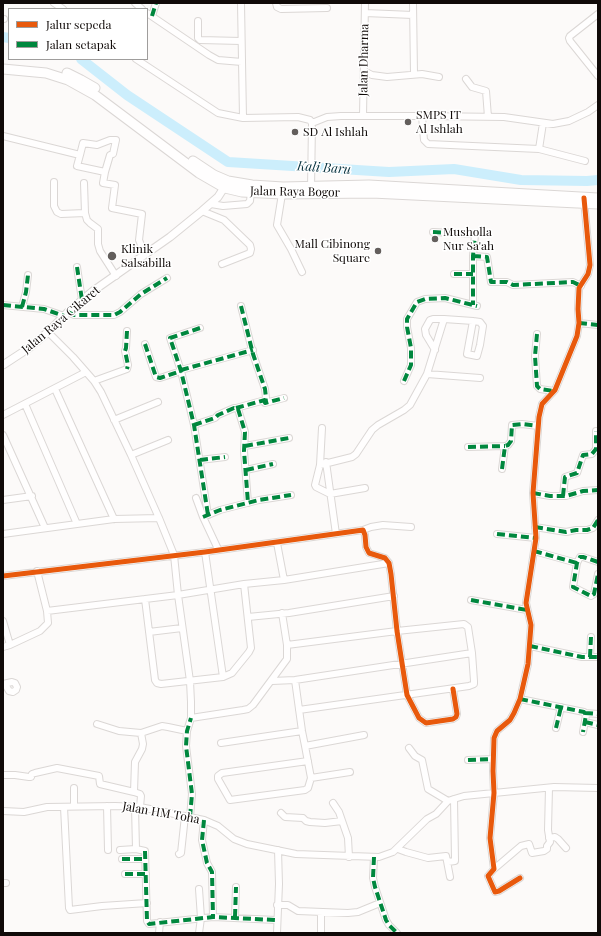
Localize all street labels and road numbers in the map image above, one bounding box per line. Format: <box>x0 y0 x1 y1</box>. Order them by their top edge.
street label: Jalan Dharma <box>356 24 372 96</box>
street label: Jalan Raya Bogor <box>250 184 340 200</box>
street label: Jalan Raya Cikaret <box>19 283 103 357</box>
street label: Jalan HM Toha <box>121 799 201 827</box>

